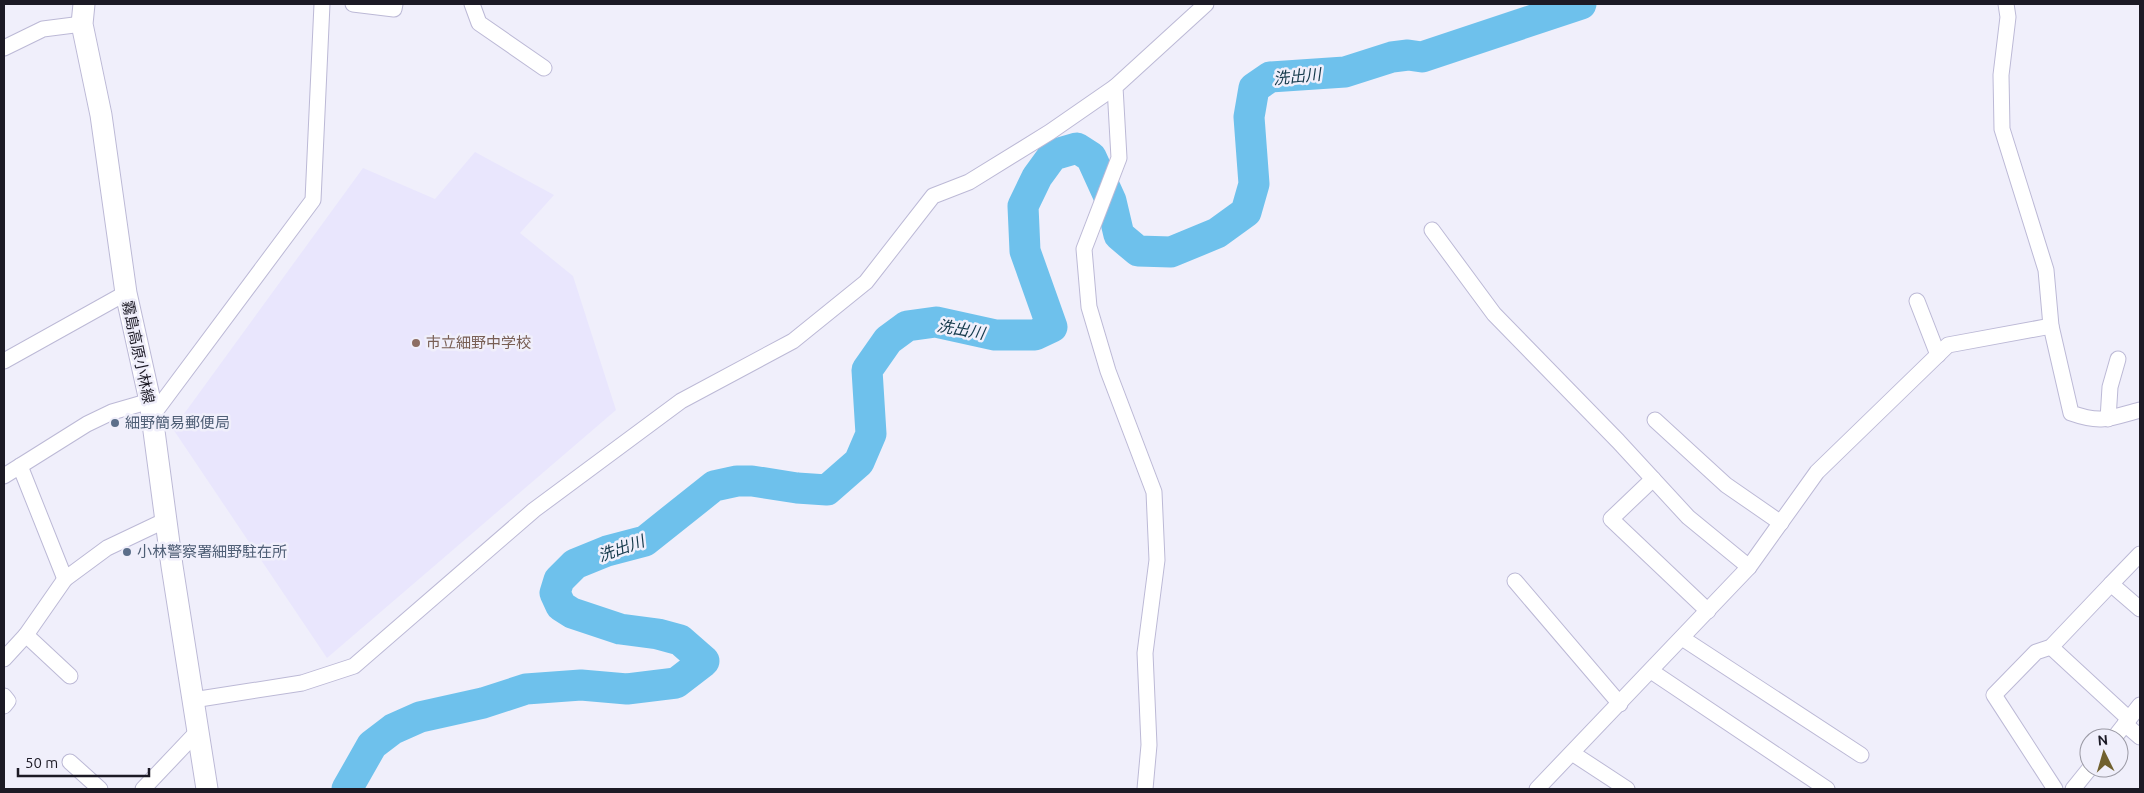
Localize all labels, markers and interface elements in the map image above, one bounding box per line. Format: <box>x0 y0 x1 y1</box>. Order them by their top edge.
water label: 洗出川 <box>1272 64 1324 87</box>
street label: 霧島高原小林線 <box>119 299 158 405</box>
water label: 洗出川 <box>936 316 988 342</box>
place label: 市立細野中学校 <box>426 334 531 351</box>
marker: 市立細野中学校 <box>410 337 422 349</box>
place label: 細野簡易郵便局 <box>125 414 230 431</box>
marker: 細野簡易郵便局 <box>109 417 121 429</box>
water label: 洗出川 <box>595 531 649 565</box>
place label: 小林警察署細野駐在所 <box>137 543 287 560</box>
marker: 小林警察署細野駐在所 <box>121 546 133 558</box>
north arrow <box>2079 728 2129 778</box>
text: N <box>2097 732 2109 748</box>
scale bar <box>18 746 149 778</box>
text: 50 m <box>25 754 58 771</box>

